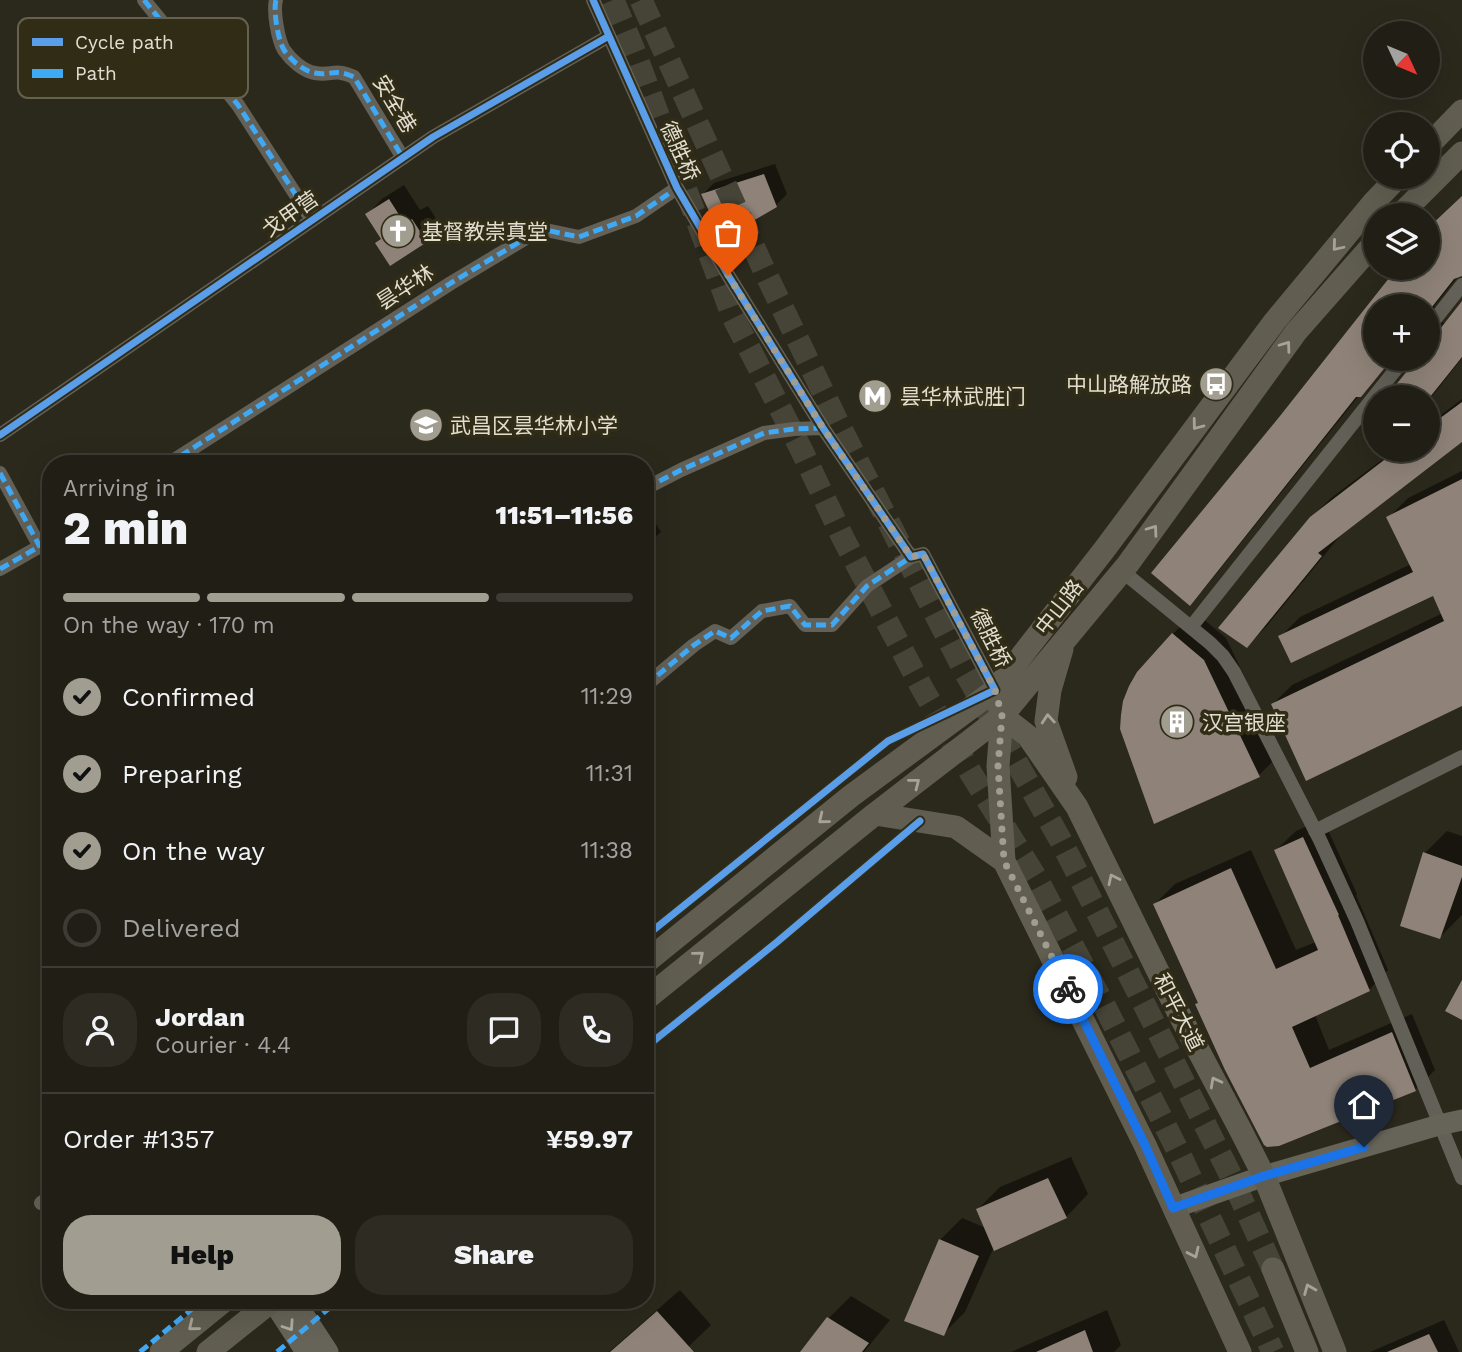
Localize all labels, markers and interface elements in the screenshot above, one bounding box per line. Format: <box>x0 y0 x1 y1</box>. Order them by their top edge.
legend <box>18 18 248 98</box>
north arrow <box>1363 21 1440 98</box>
map controls <box>1363 21 1440 462</box>
text: Cycle path <box>75 31 174 54</box>
text: Path <box>75 62 117 85</box>
street label: 安全巷 <box>368 71 422 137</box>
button: locate <box>1363 112 1440 189</box>
street label: 德胜桥 <box>655 117 705 185</box>
street label: 戈甲营 <box>257 186 323 242</box>
pin <box>698 203 758 275</box>
button: layers <box>1363 203 1440 280</box>
church icon: 基督教崇真堂 <box>379 212 417 250</box>
icon: bag <box>709 214 747 252</box>
place label: 基督教崇真堂 <box>422 219 548 244</box>
one-way arrow <box>1333 238 1345 251</box>
street label: 昙华林 <box>372 259 438 315</box>
button: + <box>1363 294 1440 371</box>
one-way arrow <box>1278 341 1290 354</box>
bus stop icon: 中山路解放路 <box>1197 365 1235 403</box>
place label: 中山路解放路 <box>1066 372 1192 397</box>
metro station icon: 昙华林武胜门 <box>856 377 894 415</box>
place label: 昙华林武胜门 <box>900 384 1026 409</box>
button: − <box>1363 385 1440 462</box>
school or university icon: 武昌区昙华林小学 <box>407 406 445 444</box>
place label: 武昌区昙华林小学 <box>450 413 618 438</box>
one-way arrow <box>1193 418 1205 430</box>
text: Arriving in <box>63 475 176 502</box>
text: 11:51–11:56 <box>496 500 633 530</box>
text: 2 min <box>63 501 188 555</box>
one-way arrow <box>1145 525 1157 538</box>
street label: 中山路 <box>1030 574 1088 640</box>
street label: 德胜桥 <box>966 604 1016 672</box>
text: On the way · 170 m <box>63 612 275 639</box>
icon: check <box>63 678 101 716</box>
text: Confirmed <box>122 682 255 712</box>
text: 11:29 <box>581 683 633 710</box>
building icon: 汉宫银座 <box>1158 703 1196 741</box>
place label: 汉宫银座 <box>1202 710 1286 735</box>
one-way arrow <box>1041 713 1056 724</box>
icon: check <box>63 755 101 793</box>
text: Preparing <box>122 759 242 789</box>
text: 11:31 <box>586 760 633 787</box>
one-way arrow <box>907 779 919 792</box>
one-way arrow <box>818 811 830 824</box>
icon: check <box>63 832 101 870</box>
text: On the way <box>122 836 265 866</box>
text: 11:38 <box>581 837 633 864</box>
one-way arrow <box>1107 874 1121 886</box>
text: Delivered <box>122 913 241 943</box>
one-way arrow <box>691 952 703 965</box>
courier <box>1033 954 1103 1024</box>
street label: 和平大道 <box>1149 969 1209 1055</box>
icon: bike <box>1049 970 1087 1008</box>
button: person <box>63 993 137 1067</box>
button: chat <box>467 993 541 1067</box>
button: phone <box>559 993 633 1067</box>
text: Jordan <box>155 1002 245 1032</box>
text: Courier · 4.4 <box>155 1032 291 1059</box>
pin <box>1334 1075 1394 1147</box>
one-way arrow <box>1210 1077 1223 1089</box>
icon: home <box>1345 1086 1383 1124</box>
text: Order #1357 <box>63 1124 214 1154</box>
text: ¥59.97 <box>546 1124 633 1154</box>
button: Help <box>63 1215 341 1295</box>
button: Share <box>355 1215 633 1295</box>
one-way arrow <box>1185 1246 1199 1258</box>
one-way arrow <box>1304 1283 1318 1295</box>
one-way arrow <box>189 1318 202 1330</box>
one-way arrow <box>281 1318 293 1331</box>

